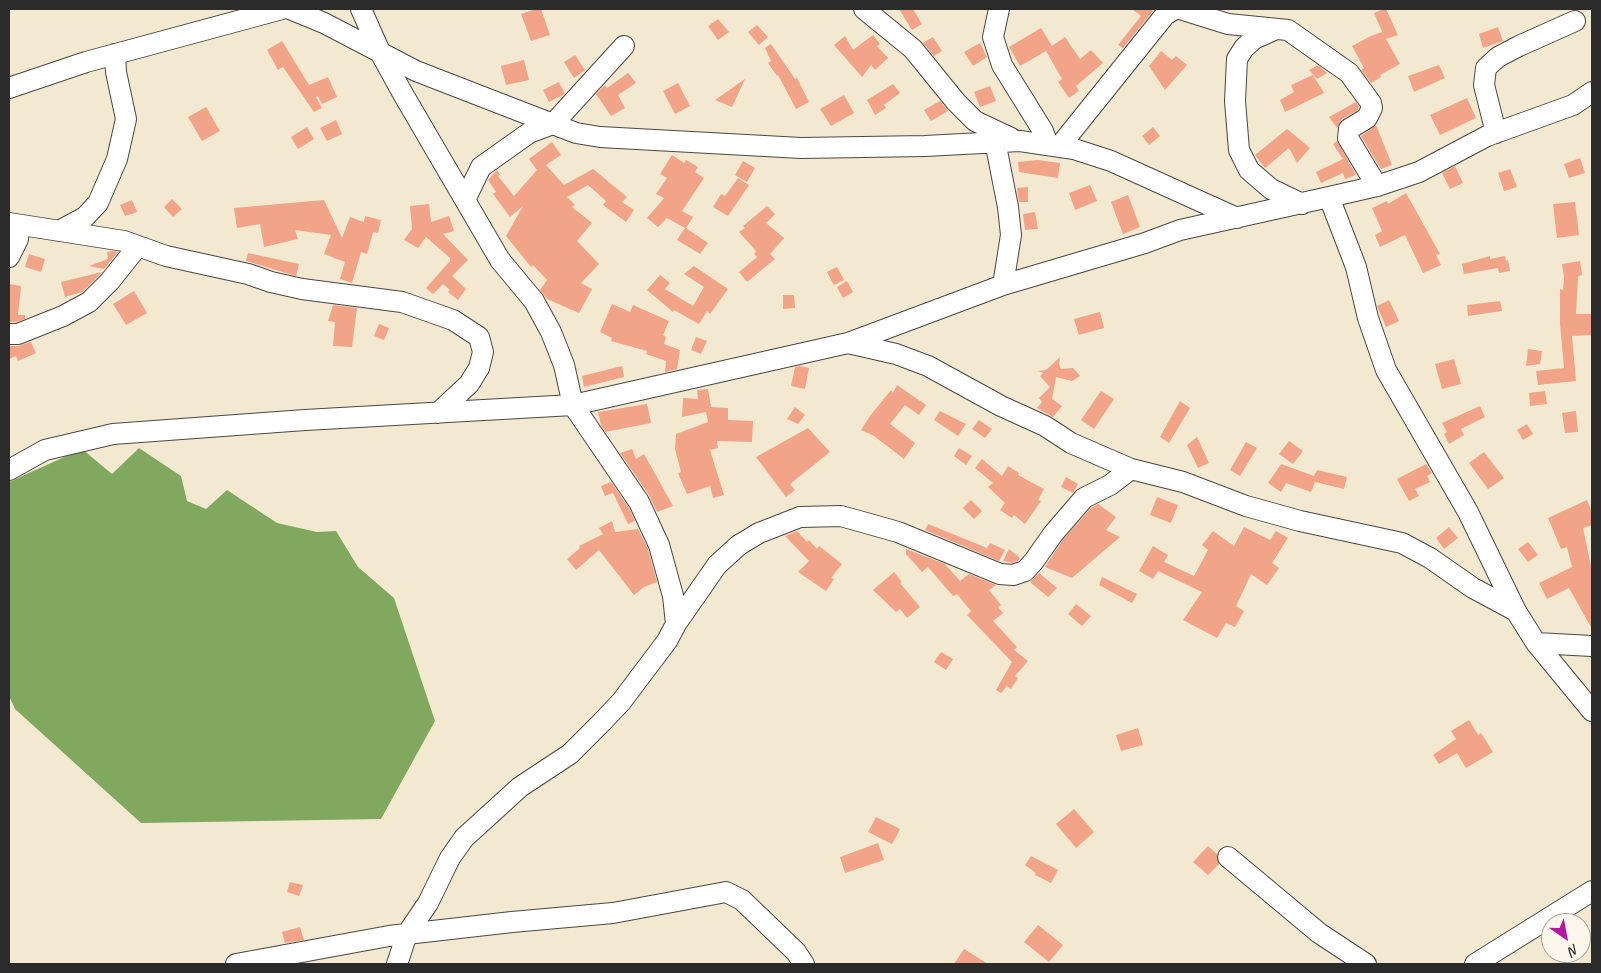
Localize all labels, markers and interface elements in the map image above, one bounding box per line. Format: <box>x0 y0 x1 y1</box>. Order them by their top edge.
north arrow <box>1541 913 1591 963</box>
text: N <box>1566 941 1582 960</box>

